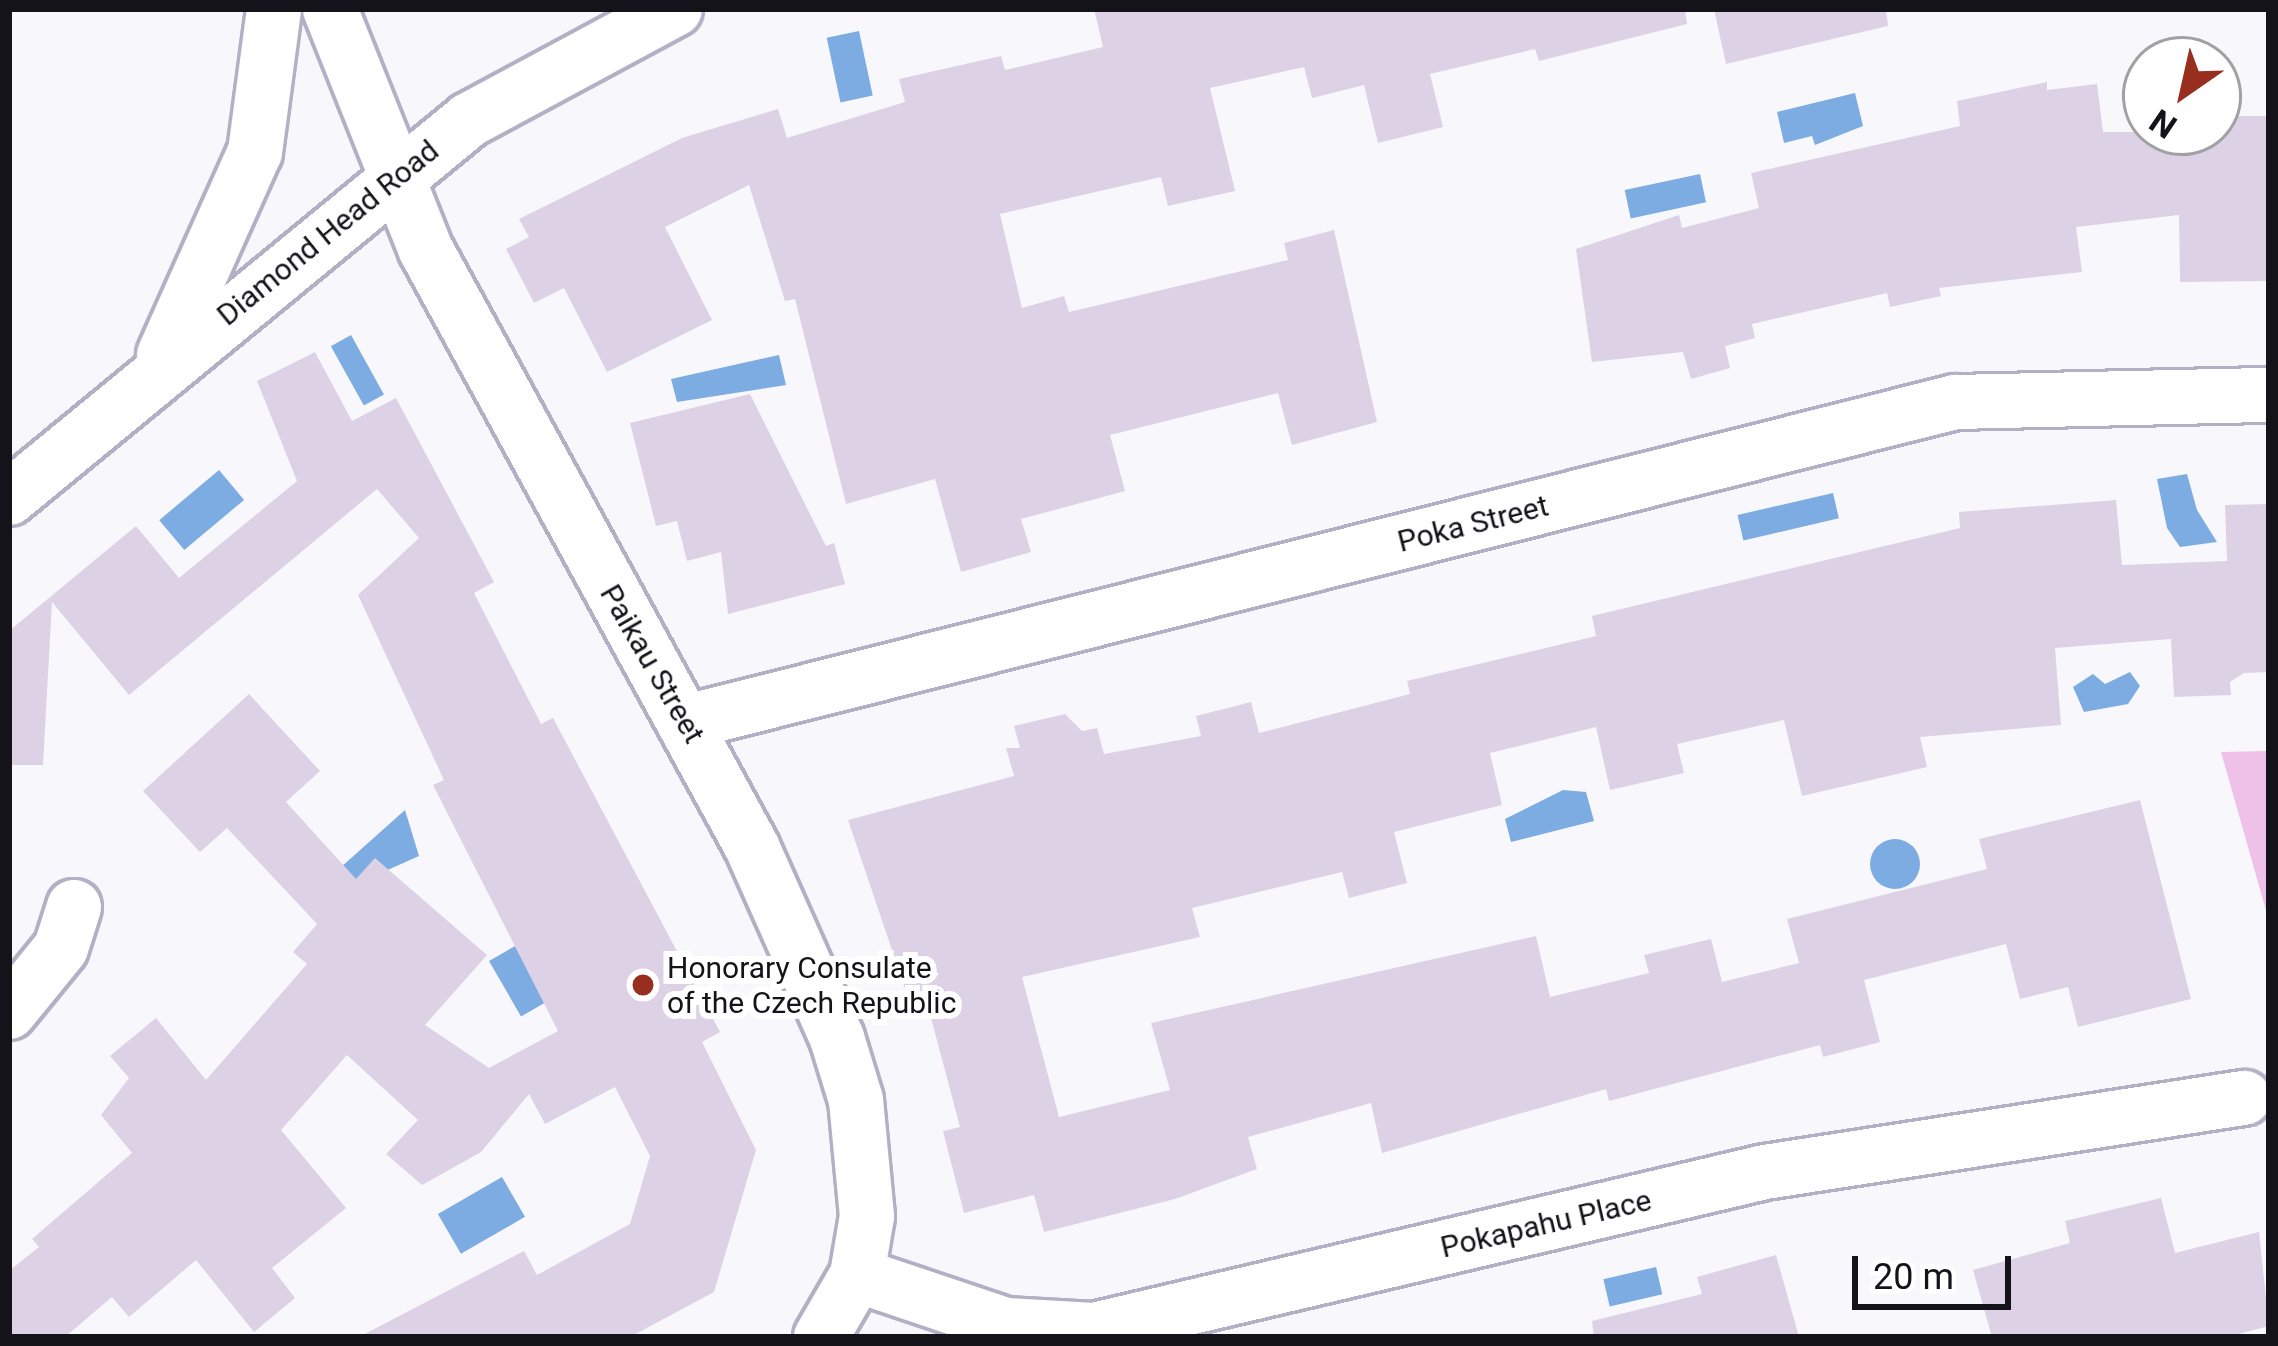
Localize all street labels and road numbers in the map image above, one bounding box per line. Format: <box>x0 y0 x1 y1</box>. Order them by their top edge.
street label: Diamond Head Road <box>210 133 446 333</box>
street label: Poka Street <box>1394 488 1552 560</box>
street label: Paikau Street <box>592 578 712 750</box>
street label: Pokapahu Place <box>1437 1182 1655 1266</box>

